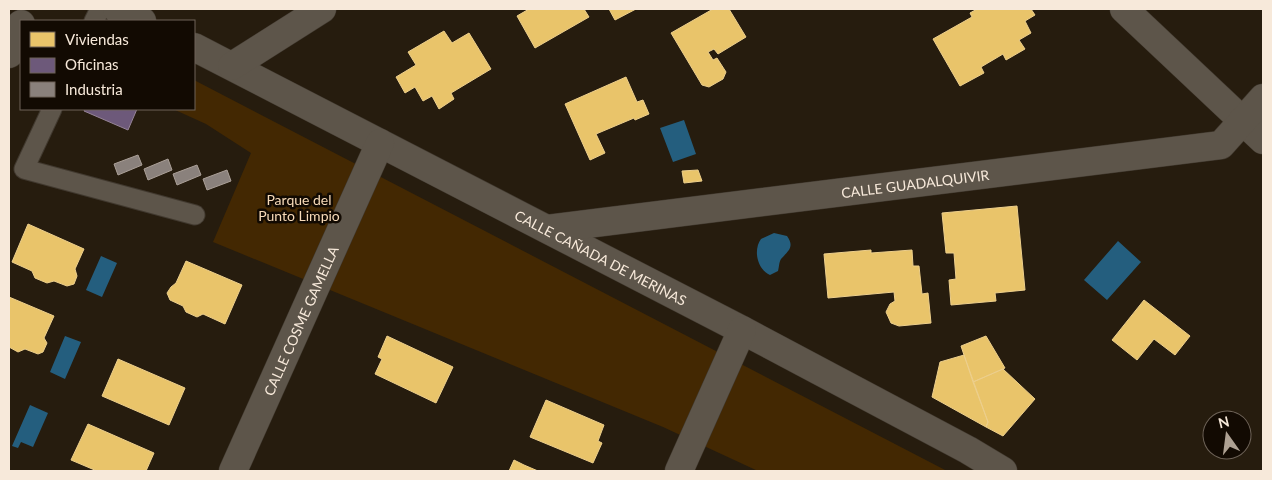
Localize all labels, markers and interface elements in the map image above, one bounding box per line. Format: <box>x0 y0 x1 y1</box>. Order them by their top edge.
legend <box>20 20 195 110</box>
text: Viviendas <box>65 30 129 48</box>
text: Oficinas <box>65 55 119 73</box>
text: Industria <box>65 80 123 98</box>
street label: CALLE GUADALQUIVIR <box>840 165 990 201</box>
park label: Parque del Punto Limpio <box>258 191 340 224</box>
street label: CALLE CAÑADA DE MERINAS <box>512 206 690 309</box>
street label: CALLE COSME GAMELLA <box>260 242 342 398</box>
north arrow <box>1202 410 1252 460</box>
text: N <box>1216 412 1231 431</box>

